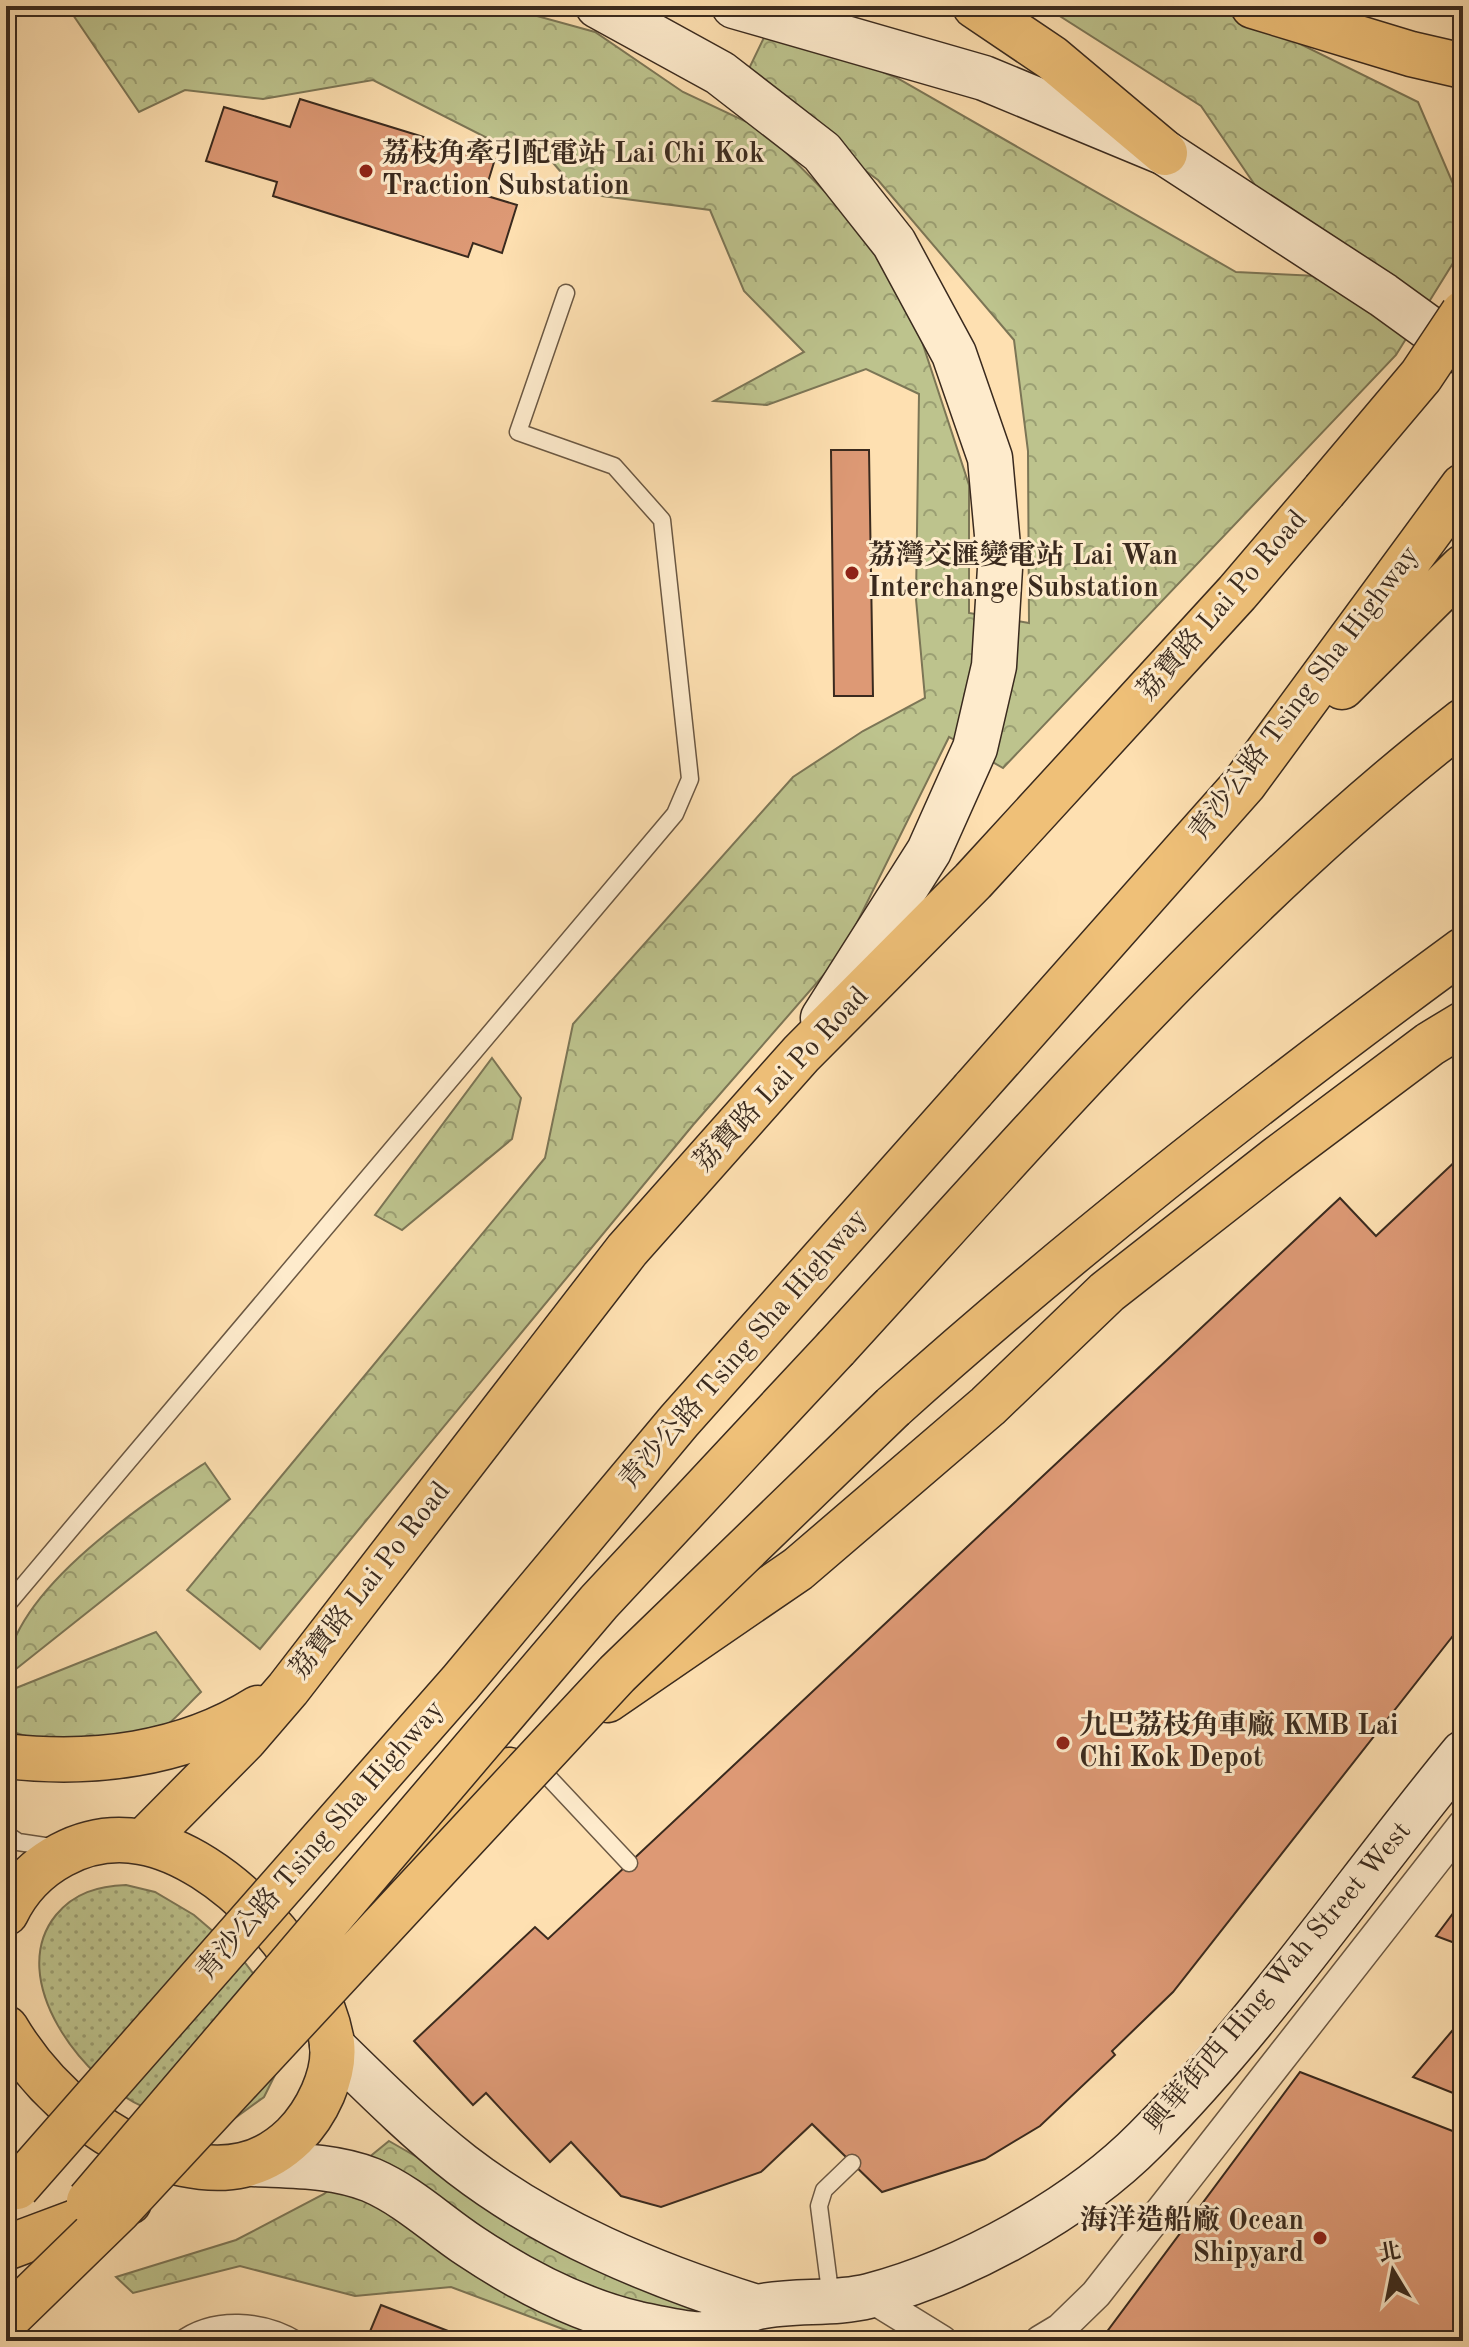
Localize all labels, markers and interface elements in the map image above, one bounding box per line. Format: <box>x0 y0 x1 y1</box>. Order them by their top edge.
place label: 荔枝角牽引配電站 Lai Chi Kok Traction Substation <box>382 138 765 201</box>
marker: 荔枝角牽引配電站 Lai Chi Kok Traction Substation <box>357 162 375 180</box>
street label: 荔寶路 Lai Po Road <box>1131 504 1313 706</box>
place label: 荔灣交匯變電站 Lai Wan Interchange Substation <box>868 539 1178 603</box>
street label: 青沙公路 Tsing Sha Highway <box>1183 540 1425 847</box>
marker: 荔灣交匯變電站 Lai Wan Interchange Substation <box>843 564 861 582</box>
street label: 荔寶路 Lai Po Road <box>687 980 875 1178</box>
street label: 青沙公路 Tsing Sha Highway <box>613 1203 873 1495</box>
street label: 荔寶路 Lai Po Road <box>283 1475 456 1685</box>
street label: 青沙公路 Tsing Sha Highway <box>190 1694 450 1986</box>
place label: 九巴荔枝角車廠 KMB Lai Chi Kok Depot <box>1079 1709 1398 1773</box>
marker: 九巴荔枝角車廠 KMB Lai Chi Kok Depot <box>1054 1734 1072 1752</box>
street label: 興華街西 Hing Wah Street West <box>1139 1815 1417 2139</box>
place label: 海洋造船廠 Ocean Shipyard <box>1080 2204 1304 2268</box>
marker: 海洋造船廠 Ocean Shipyard <box>1311 2229 1329 2247</box>
north arrow <box>1353 2231 1433 2311</box>
text: 北 <box>1377 2239 1403 2266</box>

